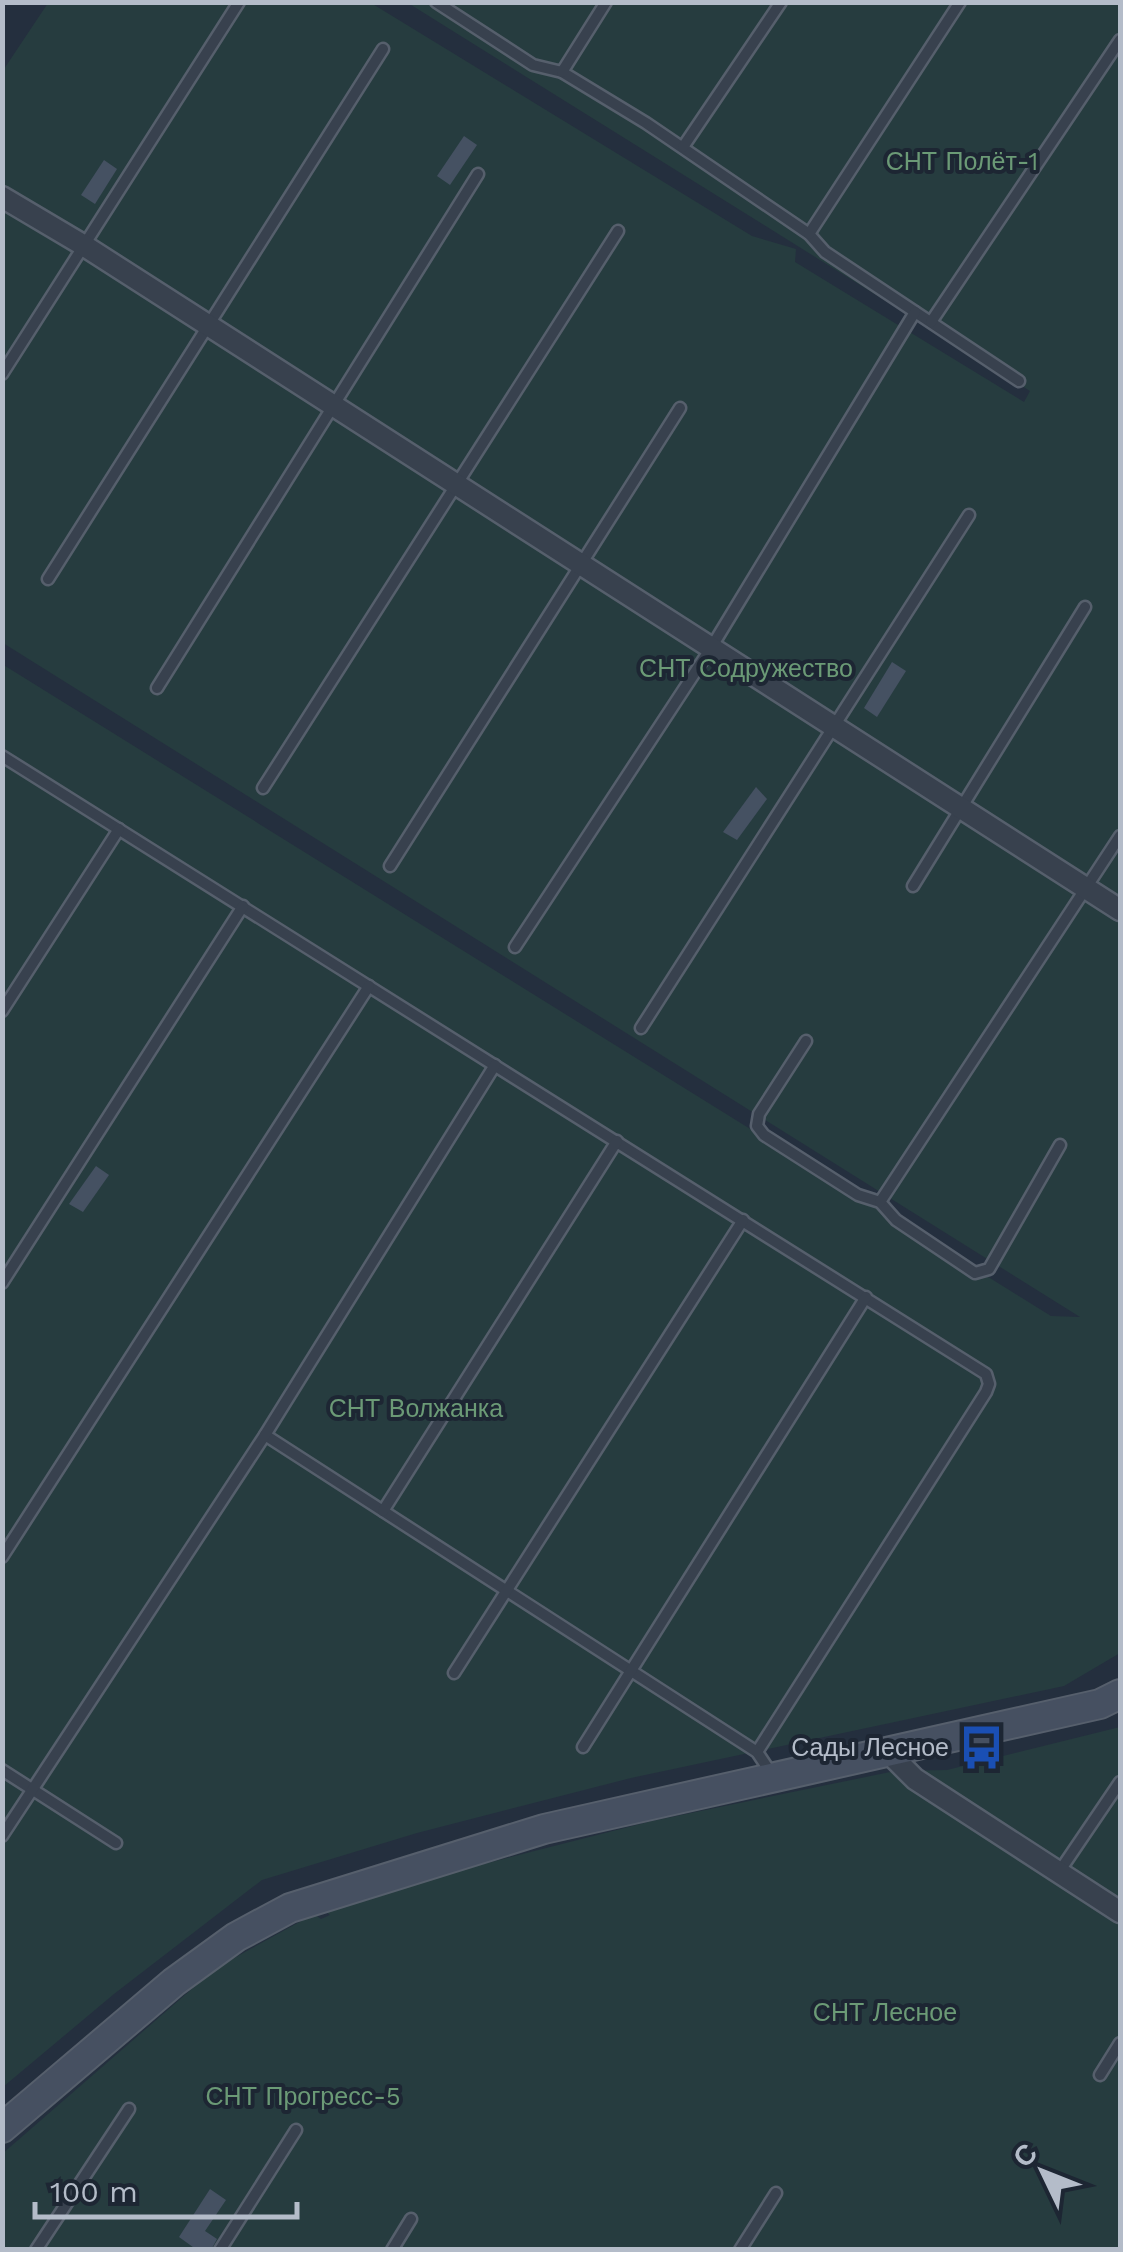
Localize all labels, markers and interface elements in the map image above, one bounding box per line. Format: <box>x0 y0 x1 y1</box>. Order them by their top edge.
park label: СНТ Полёт-1 <box>886 147 1038 176</box>
park label: СНТ Содружество <box>639 654 853 683</box>
park label: СНТ Волжанка <box>329 1394 503 1423</box>
bus stop icon: Сады Лесное <box>958 1723 1006 1771</box>
place label: Сады Лесное <box>791 1733 949 1762</box>
park label: СНТ Лесное <box>813 1998 957 2027</box>
park label: СНТ Прогресс-5 <box>206 2082 400 2111</box>
north arrow <box>993 2122 1093 2222</box>
text: С <box>1006 2137 1044 2174</box>
scale bar <box>35 2157 298 2219</box>
text: 100 m <box>50 2174 138 2209</box>

